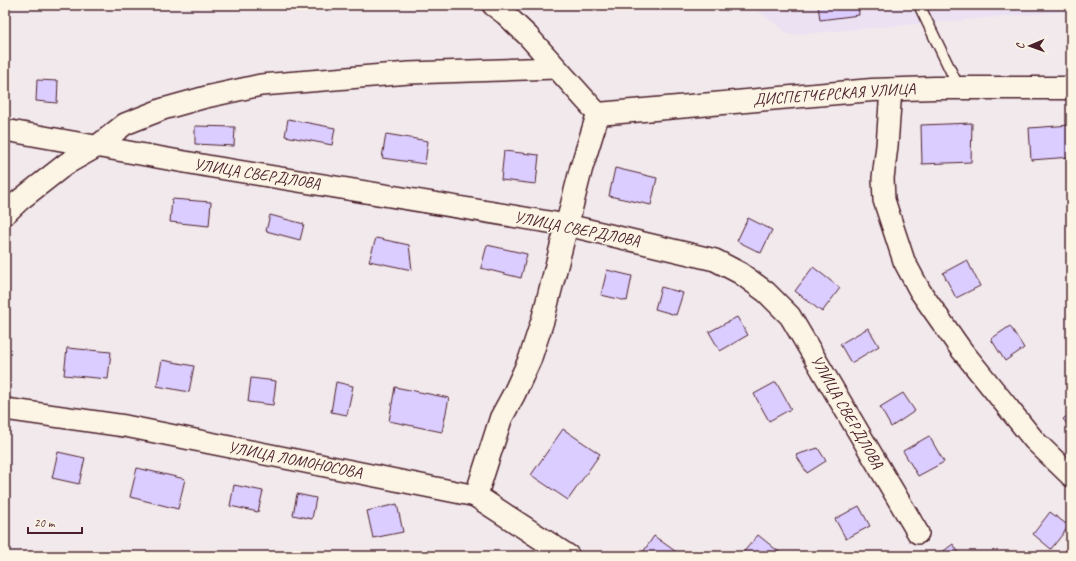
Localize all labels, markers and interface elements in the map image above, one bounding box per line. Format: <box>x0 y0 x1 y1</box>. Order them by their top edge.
north arrow <box>1010 26 1050 66</box>
text: С <box>1013 42 1027 49</box>
street label: ДИСПЕТЧЕРСКАЯ УЛИЦА <box>752 78 917 110</box>
street label: УЛИЦА СВЕРДЛОВА <box>192 154 322 194</box>
street label: УЛИЦА СВЕРДЛОВА <box>513 207 642 251</box>
street label: УЛИЦА СВЕРДЛОВА <box>806 352 888 473</box>
street label: УЛИЦА ЛОМОНОСОВА <box>226 437 365 483</box>
scale bar <box>28 509 82 535</box>
text: 20 m <box>34 515 56 531</box>

